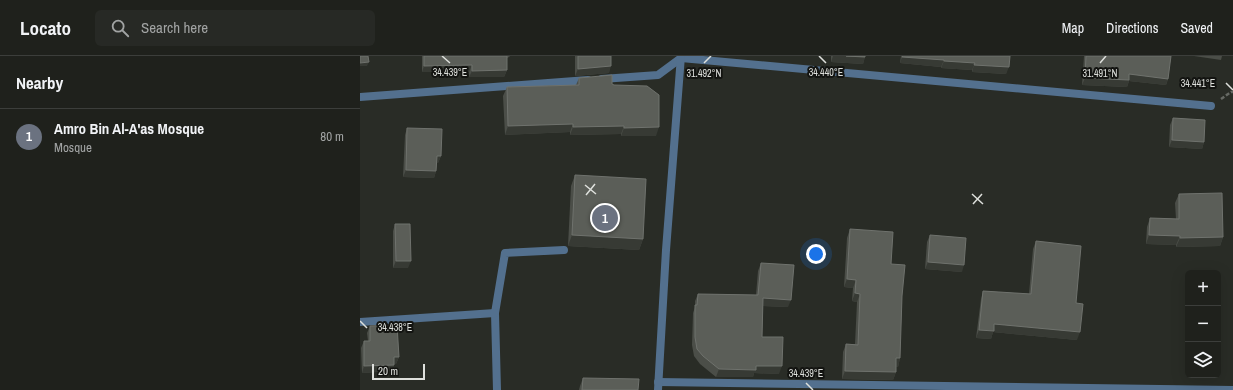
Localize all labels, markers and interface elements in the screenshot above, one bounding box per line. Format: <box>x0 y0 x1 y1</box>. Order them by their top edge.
search box <box>95 10 375 46</box>
text: Locato <box>20 15 71 41</box>
icon: search <box>109 17 131 39</box>
text: Search here <box>141 17 208 38</box>
text: Map <box>1062 19 1084 37</box>
text: Directions <box>1106 19 1158 37</box>
text: Saved <box>1180 19 1213 37</box>
text: 34.439°E <box>433 66 467 79</box>
text: 34.440°E <box>809 66 843 79</box>
text: 31.492°N <box>687 67 722 80</box>
text: 31.491°N <box>1083 67 1118 80</box>
text: Nearby <box>16 71 63 94</box>
text: 34.441°E <box>1181 77 1215 90</box>
text: Amro Bin Al-A'as Mosque <box>54 118 204 139</box>
text: 1 <box>26 128 32 145</box>
text: 80 m <box>320 128 344 145</box>
text: Mosque <box>54 139 92 156</box>
pin: 1 <box>592 203 618 233</box>
your location <box>806 244 826 264</box>
map controls <box>1185 270 1221 378</box>
button: + <box>1185 270 1221 306</box>
button: − <box>1185 306 1221 342</box>
text: 34.438°E <box>378 321 412 334</box>
button: layers <box>1185 342 1221 378</box>
scale bar <box>372 362 425 381</box>
text: 20 m <box>378 364 398 378</box>
text: 34.439°E <box>789 367 823 380</box>

